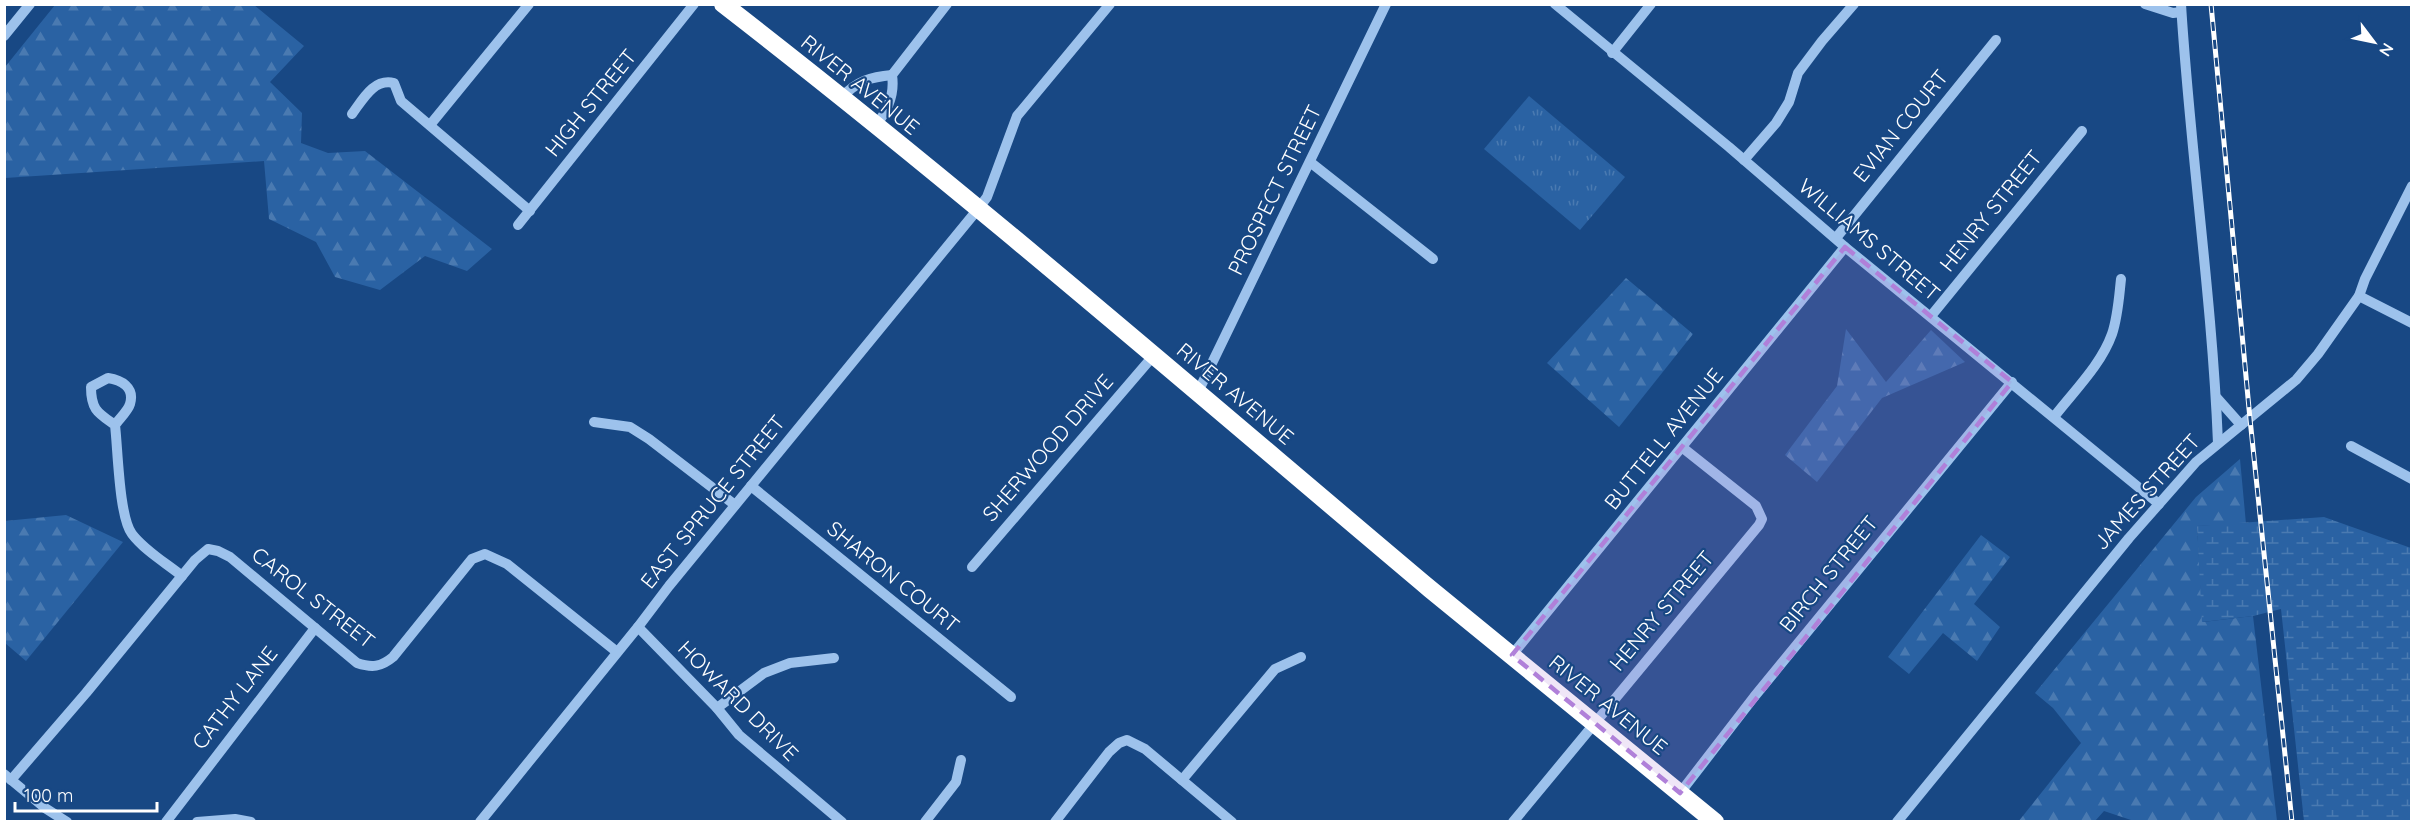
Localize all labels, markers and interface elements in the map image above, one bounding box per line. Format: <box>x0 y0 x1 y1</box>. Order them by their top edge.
north arrow <box>2344 12 2404 72</box>
street label: RIVER AVENUE <box>796 29 925 140</box>
text: N <box>2375 40 2398 60</box>
street label: HIGH STREET <box>539 43 642 161</box>
street label: EVIAN COURT <box>1847 64 1953 187</box>
street label: PROSPECT STREET <box>1222 100 1327 279</box>
street label: HENRY STREET <box>1933 144 2047 276</box>
street label: WILLIAMS STREET <box>1794 172 1946 306</box>
street label: RIVER AVENUE <box>1172 337 1299 450</box>
street label: BUTTELL AVENUE <box>1598 362 1728 514</box>
street label: SHERWOOD DRIVE <box>976 368 1118 526</box>
street label: EAST SPRUCE STREET <box>634 409 790 593</box>
street label: JAMES STREET <box>2087 428 2205 555</box>
street label: BIRCH STREET <box>1773 510 1883 637</box>
street label: SHARON COURT <box>822 515 965 638</box>
street label: CAROL STREET <box>247 541 380 653</box>
street label: HENRY STREET <box>1604 545 1719 676</box>
street label: HOWARD DRIVE <box>673 635 804 766</box>
street label: CATHY LANE <box>186 641 282 754</box>
street label: RIVER AVENUE <box>1544 649 1673 760</box>
scale bar <box>15 775 158 813</box>
text: 100 m <box>24 784 73 807</box>

